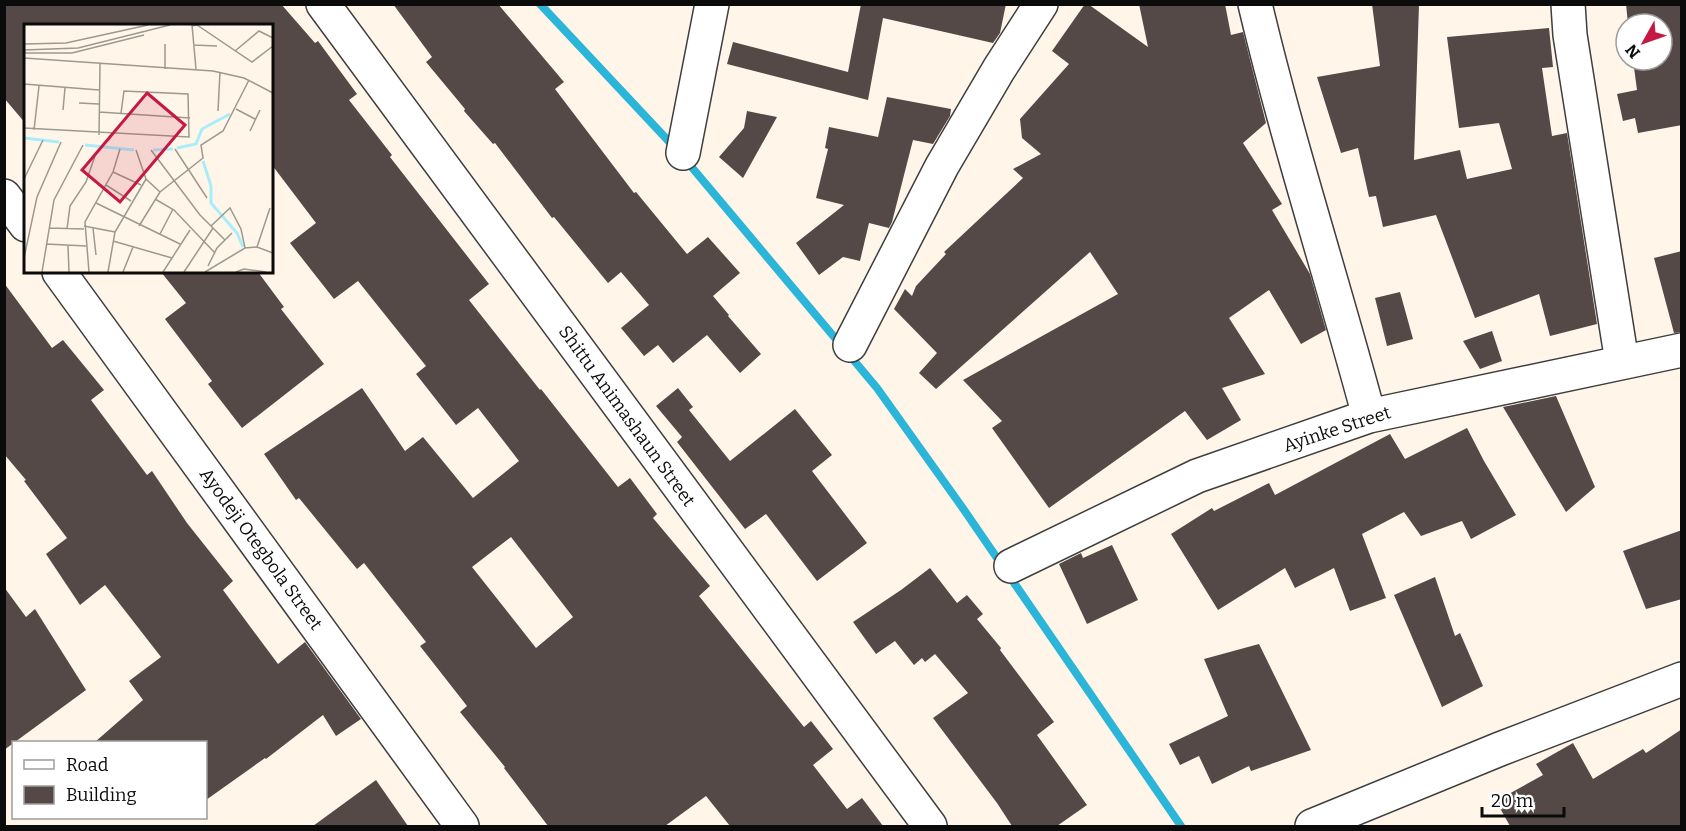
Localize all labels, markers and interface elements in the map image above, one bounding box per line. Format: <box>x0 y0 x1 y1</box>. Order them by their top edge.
north arrow <box>1614 12 1674 72</box>
inset map <box>24 24 273 273</box>
text: N <box>1622 40 1644 62</box>
street label: Shittu Animashaun Street <box>554 321 700 511</box>
street label: Ayinke Street <box>1280 401 1394 457</box>
street label: Ayodeji Otegbola Street <box>195 464 327 635</box>
legend <box>12 741 207 819</box>
text: Road <box>66 754 109 776</box>
scale bar <box>1482 780 1564 818</box>
text: Building <box>66 784 137 806</box>
text: 20 m <box>1491 790 1533 812</box>

